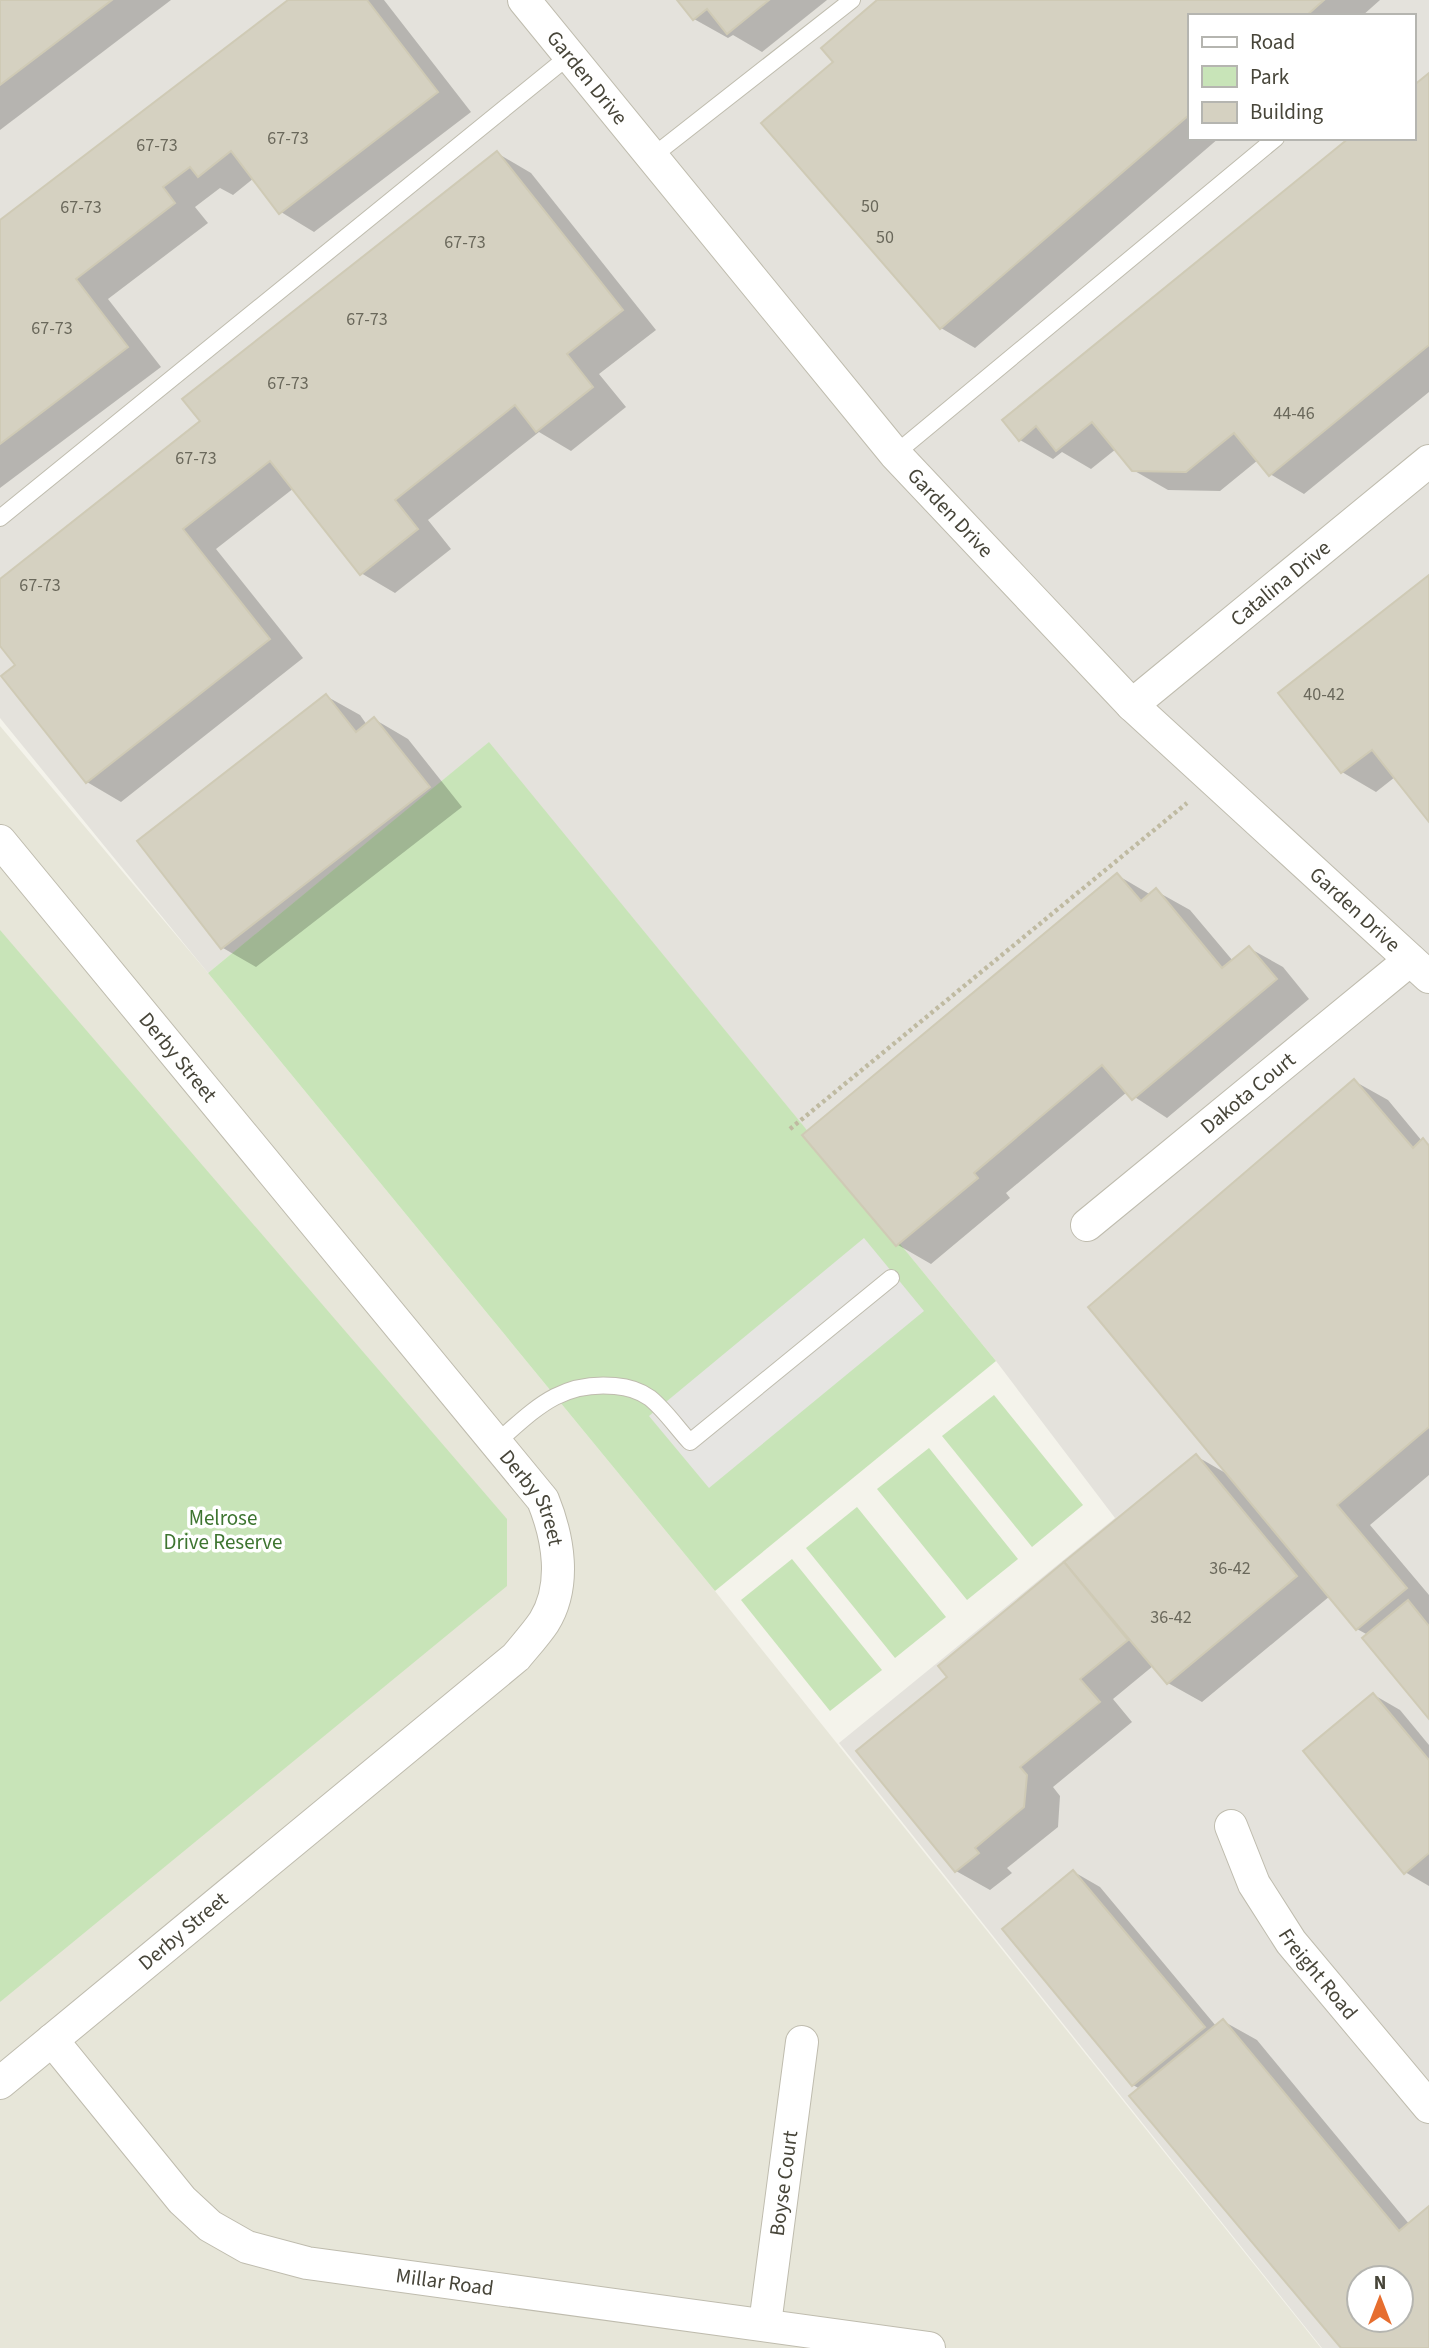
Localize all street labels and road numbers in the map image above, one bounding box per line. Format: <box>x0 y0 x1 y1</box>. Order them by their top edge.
street label: Garden Drive <box>540 24 635 131</box>
street label: Garden Drive <box>900 461 1000 564</box>
street label: Catalina Drive <box>1224 533 1337 633</box>
street label: Garden Drive <box>1303 860 1407 959</box>
street label: Derby Street <box>132 1006 224 1109</box>
street label: Dakota Court <box>1194 1045 1302 1141</box>
street label: Derby Street <box>492 1443 571 1548</box>
street label: Derby Street <box>132 1885 234 1977</box>
street label: Freight Road <box>1271 1922 1365 2026</box>
street label: Boyse Court <box>762 2129 805 2238</box>
street label: Millar Road <box>394 2260 495 2303</box>

